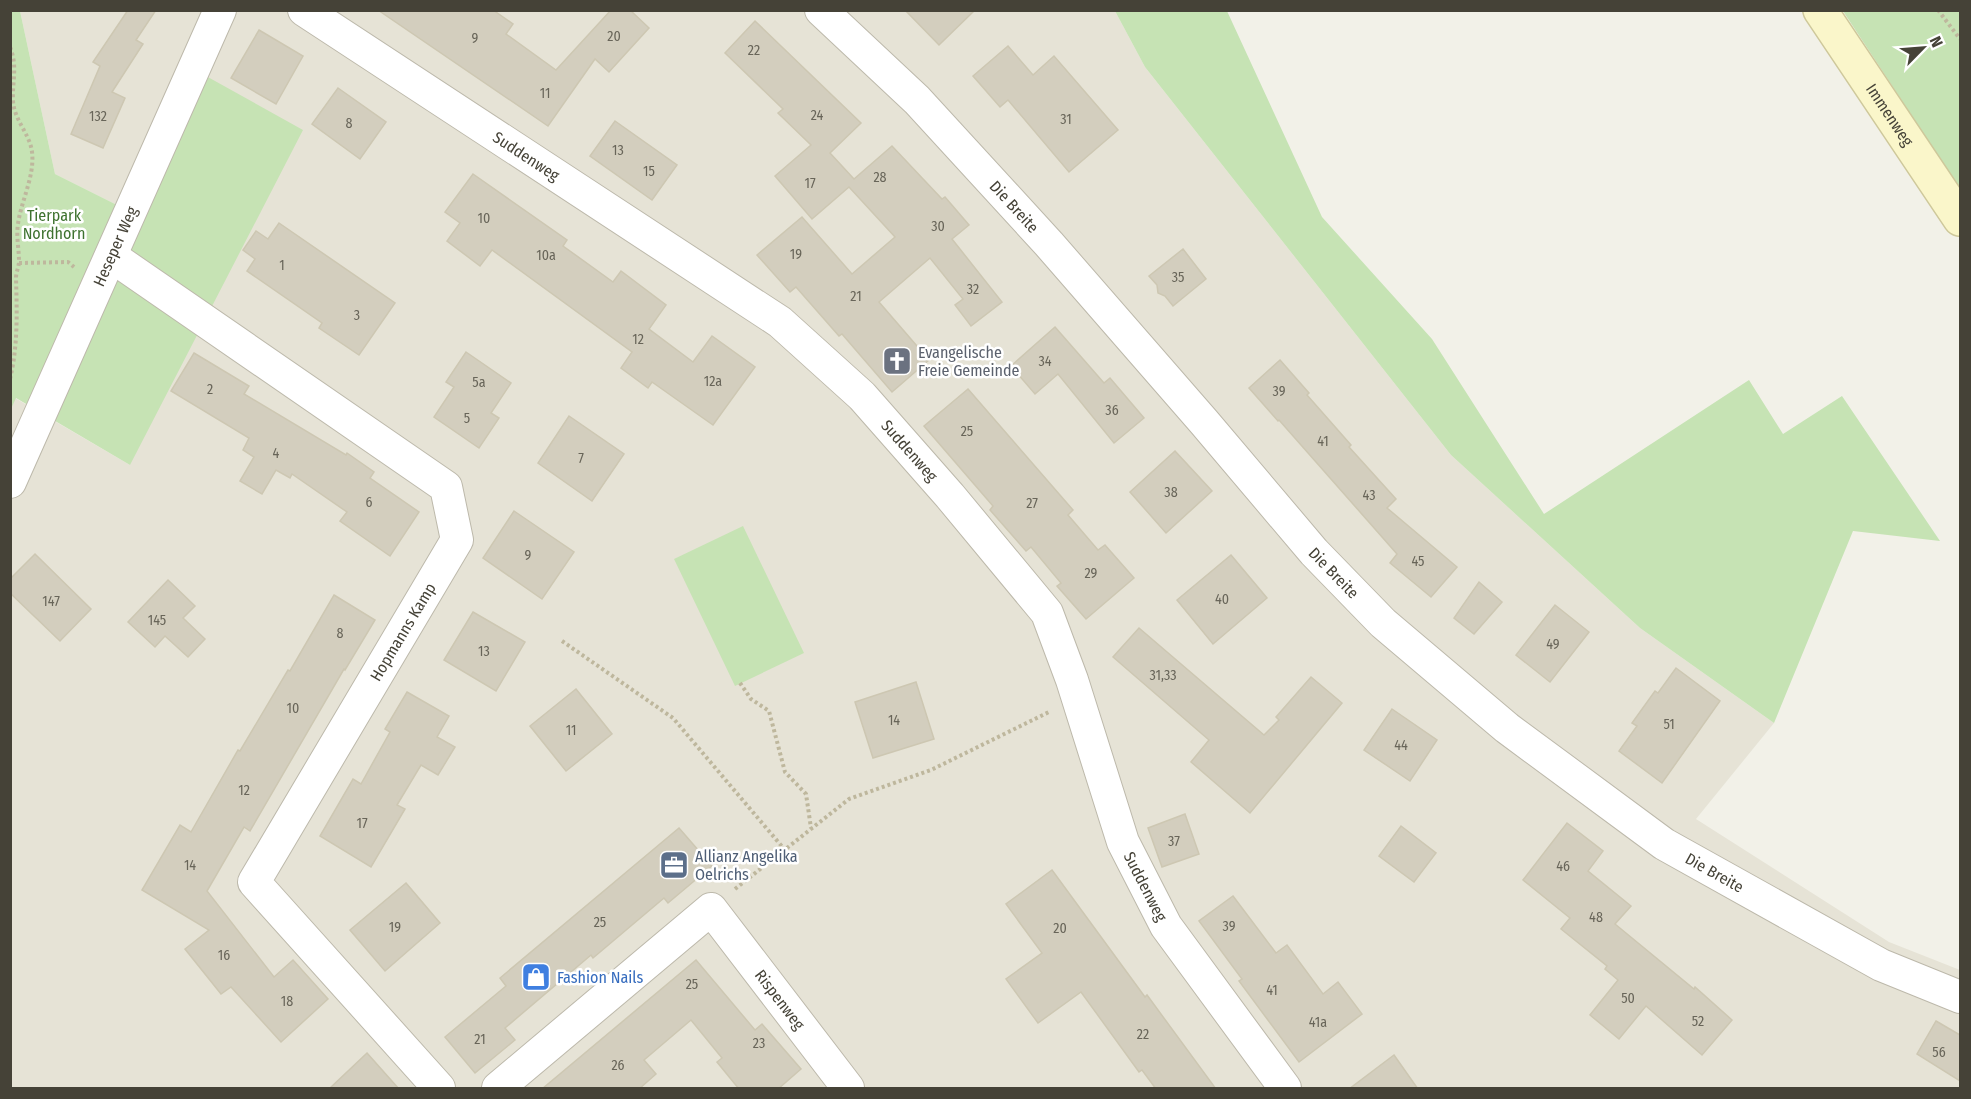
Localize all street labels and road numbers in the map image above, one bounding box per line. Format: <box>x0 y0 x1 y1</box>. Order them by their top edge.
street label: Immenweg <box>1862 80 1918 150</box>
street label: Suddenweg <box>490 127 564 185</box>
street label: Die Breite <box>986 177 1043 236</box>
street label: Heseper Weg <box>89 203 141 289</box>
street label: Suddenweg <box>878 416 942 485</box>
street label: Die Breite <box>1305 543 1363 602</box>
street label: Hopmanns Kamp <box>366 579 440 685</box>
street label: Suddenweg <box>1120 848 1172 925</box>
street label: Die Breite <box>1682 848 1747 896</box>
street label: Rispenweg <box>751 966 809 1033</box>

